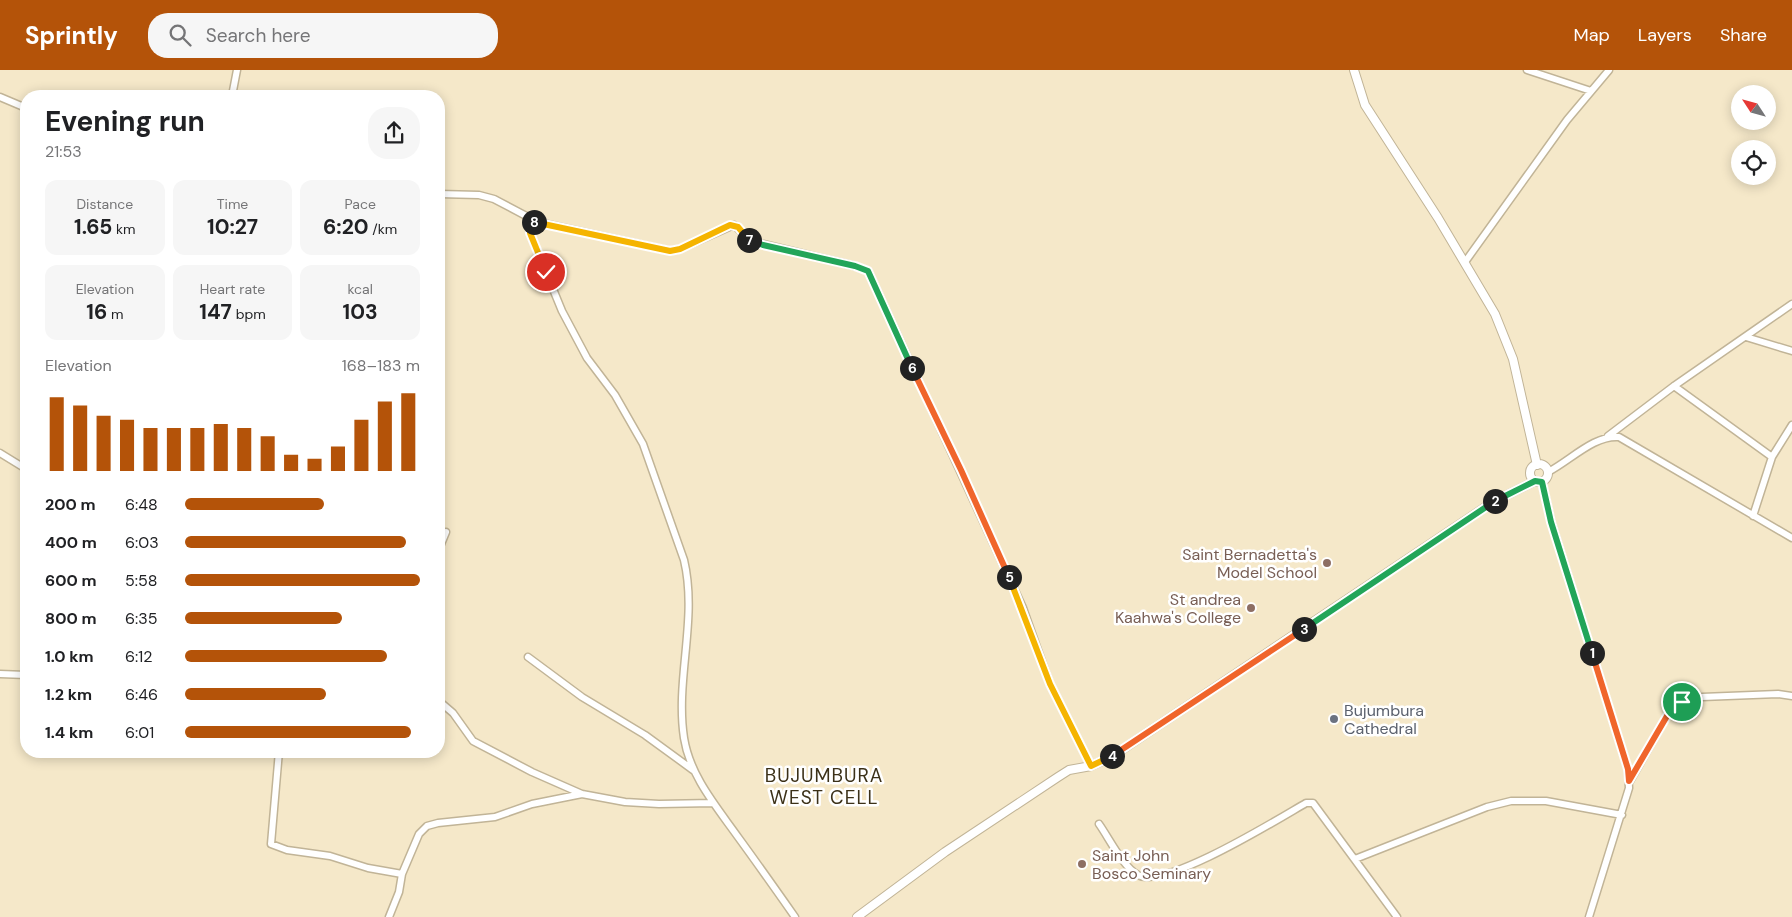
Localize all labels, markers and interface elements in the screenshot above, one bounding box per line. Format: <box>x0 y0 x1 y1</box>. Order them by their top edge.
search box <box>148 13 498 58</box>
text: Sprintly <box>25 20 118 51</box>
icon: search <box>166 21 194 49</box>
text: Search here <box>206 23 311 48</box>
text: Map <box>1574 23 1610 47</box>
text: Layers <box>1638 23 1692 47</box>
text: Share <box>1720 23 1767 47</box>
north arrow <box>1731 85 1776 130</box>
map controls <box>1731 85 1776 185</box>
text: Evening run <box>45 103 205 140</box>
button: share <box>368 107 420 159</box>
button: locate <box>1731 140 1776 185</box>
text: 21:53 <box>45 141 82 162</box>
text: Distance <box>76 195 133 213</box>
text: Time <box>217 195 248 213</box>
text: Pace <box>344 195 376 213</box>
pin: 8 <box>522 210 546 234</box>
text: 1.65 <box>74 213 112 241</box>
text: 10:27 <box>207 213 258 241</box>
text: 6:20 <box>323 213 369 241</box>
text: 8 <box>530 213 539 231</box>
text: km <box>112 220 136 238</box>
text: /km <box>369 220 397 238</box>
pin: 7 <box>736 228 762 252</box>
text: 7 <box>746 231 753 249</box>
pin <box>525 251 567 293</box>
icon: check <box>532 258 560 286</box>
text: Elevation <box>76 280 134 298</box>
text: Heart rate <box>200 280 265 298</box>
text: kcal <box>348 280 373 298</box>
text: 16 <box>86 298 107 326</box>
text: 147 <box>199 298 232 326</box>
text: 103 <box>343 298 378 326</box>
text: m <box>107 305 123 323</box>
text: bpm <box>232 305 266 323</box>
text: Elevation <box>45 355 112 376</box>
text: 168–183 m <box>342 355 420 376</box>
pin: 6 <box>900 356 924 380</box>
text: 6 <box>908 359 917 377</box>
pin: 2 <box>1482 488 1508 514</box>
text: 2 <box>1491 492 1500 510</box>
text: 200 m <box>45 494 96 515</box>
text: 6:48 <box>125 494 158 515</box>
text: 400 m <box>45 532 97 553</box>
text: 6:03 <box>125 532 159 553</box>
place label: Saint Bernadetta's Model School <box>1182 544 1317 583</box>
marker: Saint Bernadetta's Model School <box>1321 557 1333 569</box>
pin: 5 <box>996 564 1022 590</box>
text: 5 <box>1005 568 1014 586</box>
text: 600 m <box>45 570 97 591</box>
text: 5:58 <box>125 570 157 591</box>
place label: St andrea Kaahwa's College <box>1115 589 1241 628</box>
marker: St andrea Kaahwa's College <box>1245 602 1257 614</box>
text: 800 m <box>45 608 96 629</box>
text: 6:35 <box>125 608 158 629</box>
pin: 3 <box>1292 616 1316 642</box>
text: 3 <box>1300 620 1309 638</box>
pin: 1 <box>1580 640 1604 666</box>
text: 1 <box>1590 644 1595 662</box>
text: 1.0 km <box>45 646 94 667</box>
text: 6:12 <box>125 646 153 667</box>
pin <box>1661 681 1703 723</box>
text: 1.2 km <box>45 684 92 705</box>
text: 6:46 <box>125 684 158 705</box>
icon: arrive <box>1668 688 1696 716</box>
place label: Bujumbura Cathedral <box>1344 700 1424 739</box>
marker: Bujumbura Cathedral <box>1328 713 1340 725</box>
text: 1.4 km <box>45 722 93 743</box>
text: 6:01 <box>125 722 154 743</box>
pin: 4 <box>1100 744 1124 768</box>
text: 4 <box>1108 747 1117 765</box>
district label: BUJUMBURA WEST CELL <box>765 763 883 810</box>
place label: Saint John Bosco Seminary <box>1092 845 1211 884</box>
marker: Saint John Bosco Seminary <box>1076 858 1088 870</box>

